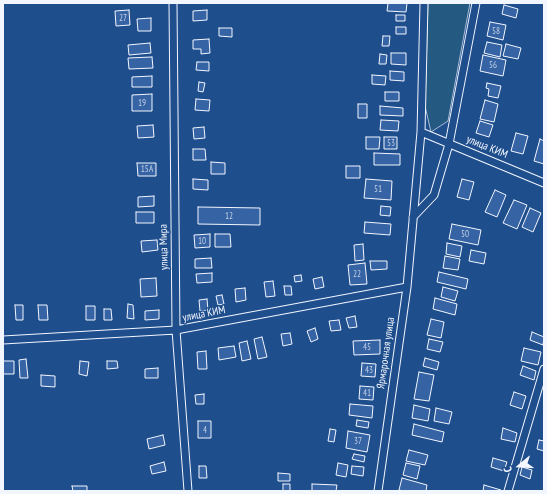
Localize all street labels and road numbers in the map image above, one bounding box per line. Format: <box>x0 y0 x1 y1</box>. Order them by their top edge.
street label: улица КИМ <box>464 133 510 161</box>
street label: улица Мира <box>157 224 171 270</box>
street label: улица КИМ <box>181 303 227 325</box>
street label: Ярмарочная улица <box>374 316 398 390</box>

